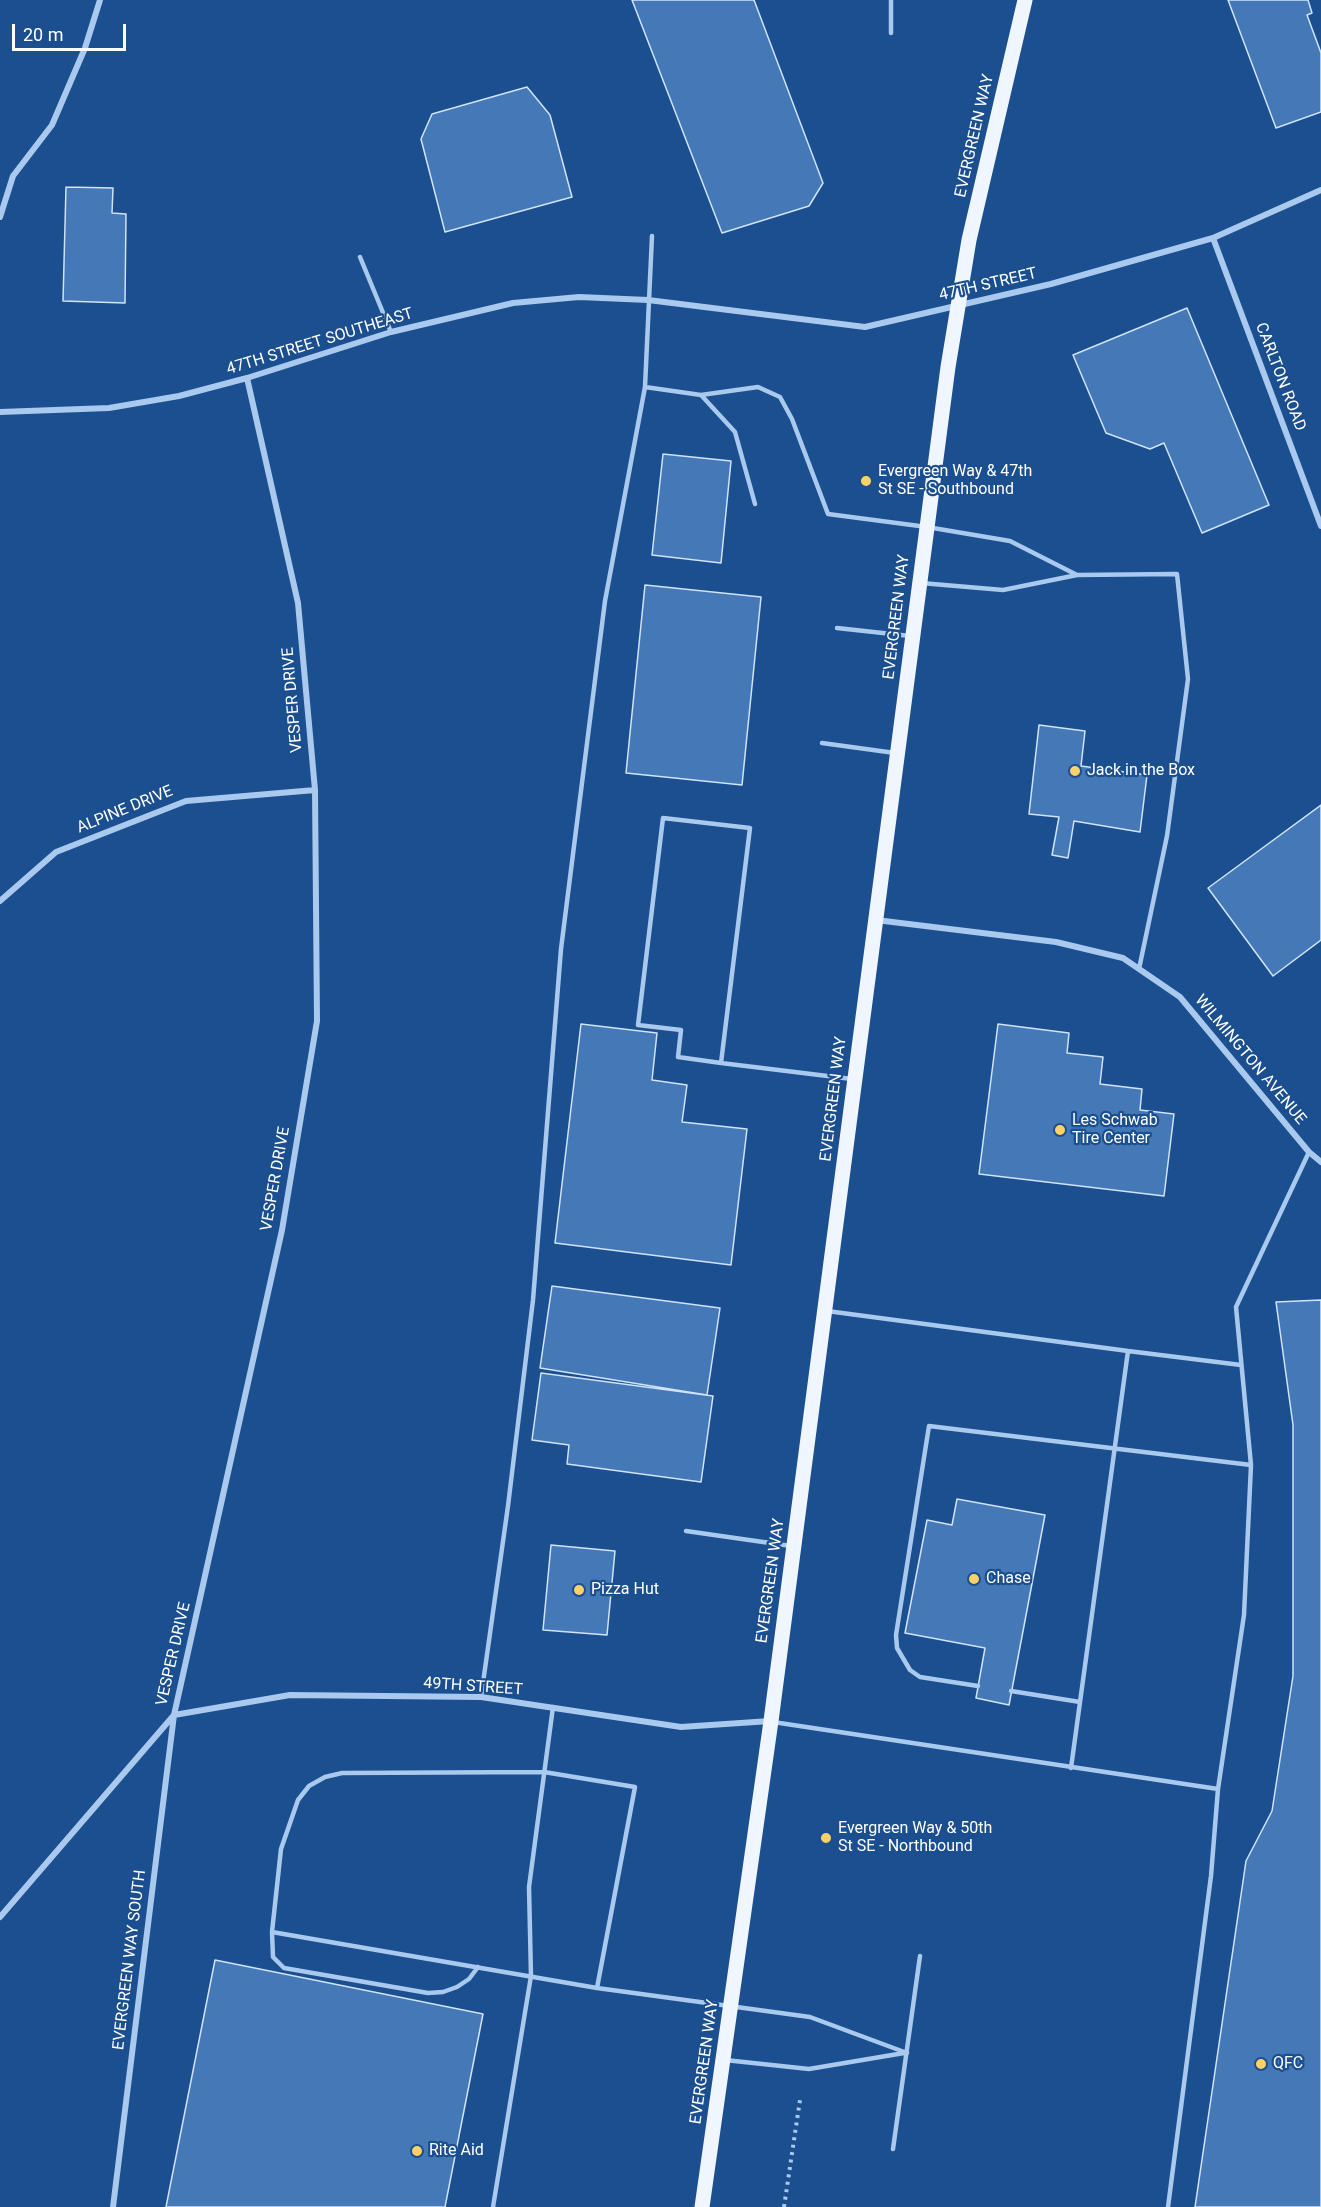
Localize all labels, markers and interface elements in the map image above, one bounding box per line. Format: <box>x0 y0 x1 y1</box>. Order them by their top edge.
scale bar <box>15 12 129 50</box>
text: 20 m <box>23 24 63 45</box>
street label: EVERGREEN WAY <box>952 73 998 199</box>
street label: 47TH STREET <box>937 264 1039 306</box>
street label: 47TH STREET SOUTHEAST <box>224 304 416 380</box>
street label: CARLTON ROAD <box>1251 320 1309 434</box>
place label: Evergreen Way & 47th St SE - Southbound <box>878 462 1032 500</box>
marker: Evergreen Way & 47th St SE - Southbound <box>859 474 873 488</box>
street label: EVERGREEN WAY <box>880 553 914 681</box>
street label: VESPER DRIVE <box>279 646 307 754</box>
place label: Jack in the Box <box>1087 761 1195 781</box>
marker: Jack in the Box <box>1068 764 1082 778</box>
street label: ALPINE DRIVE <box>74 782 176 838</box>
street label: WILMINGTON AVENUE <box>1190 991 1310 1129</box>
street label: EVERGREEN WAY <box>817 1035 851 1163</box>
place label: Les Schwab Tire Center <box>1072 1111 1158 1149</box>
marker: Les Schwab Tire Center <box>1053 1123 1067 1137</box>
street label: VESPER DRIVE <box>257 1125 295 1233</box>
street label: EVERGREEN WAY <box>753 1517 789 1645</box>
place label: Chase <box>986 1569 1031 1589</box>
marker: Chase <box>967 1572 981 1586</box>
place label: Pizza Hut <box>591 1580 659 1600</box>
marker: Pizza Hut <box>572 1583 586 1597</box>
street label: VESPER DRIVE <box>153 1600 195 1708</box>
street label: 49TH STREET <box>423 1674 523 1700</box>
place label: Evergreen Way & 50th St SE - Northbound <box>838 1819 992 1857</box>
marker: Evergreen Way & 50th St SE - Northbound <box>819 1831 833 1845</box>
street label: EVERGREEN WAY SOUTH <box>109 1869 151 2051</box>
street label: EVERGREEN WAY <box>687 1998 723 2126</box>
place label: QFC <box>1273 2054 1303 2074</box>
marker: QFC <box>1254 2057 1268 2071</box>
place label: Rite Aid <box>429 2141 484 2161</box>
marker: Rite Aid <box>410 2144 424 2158</box>

